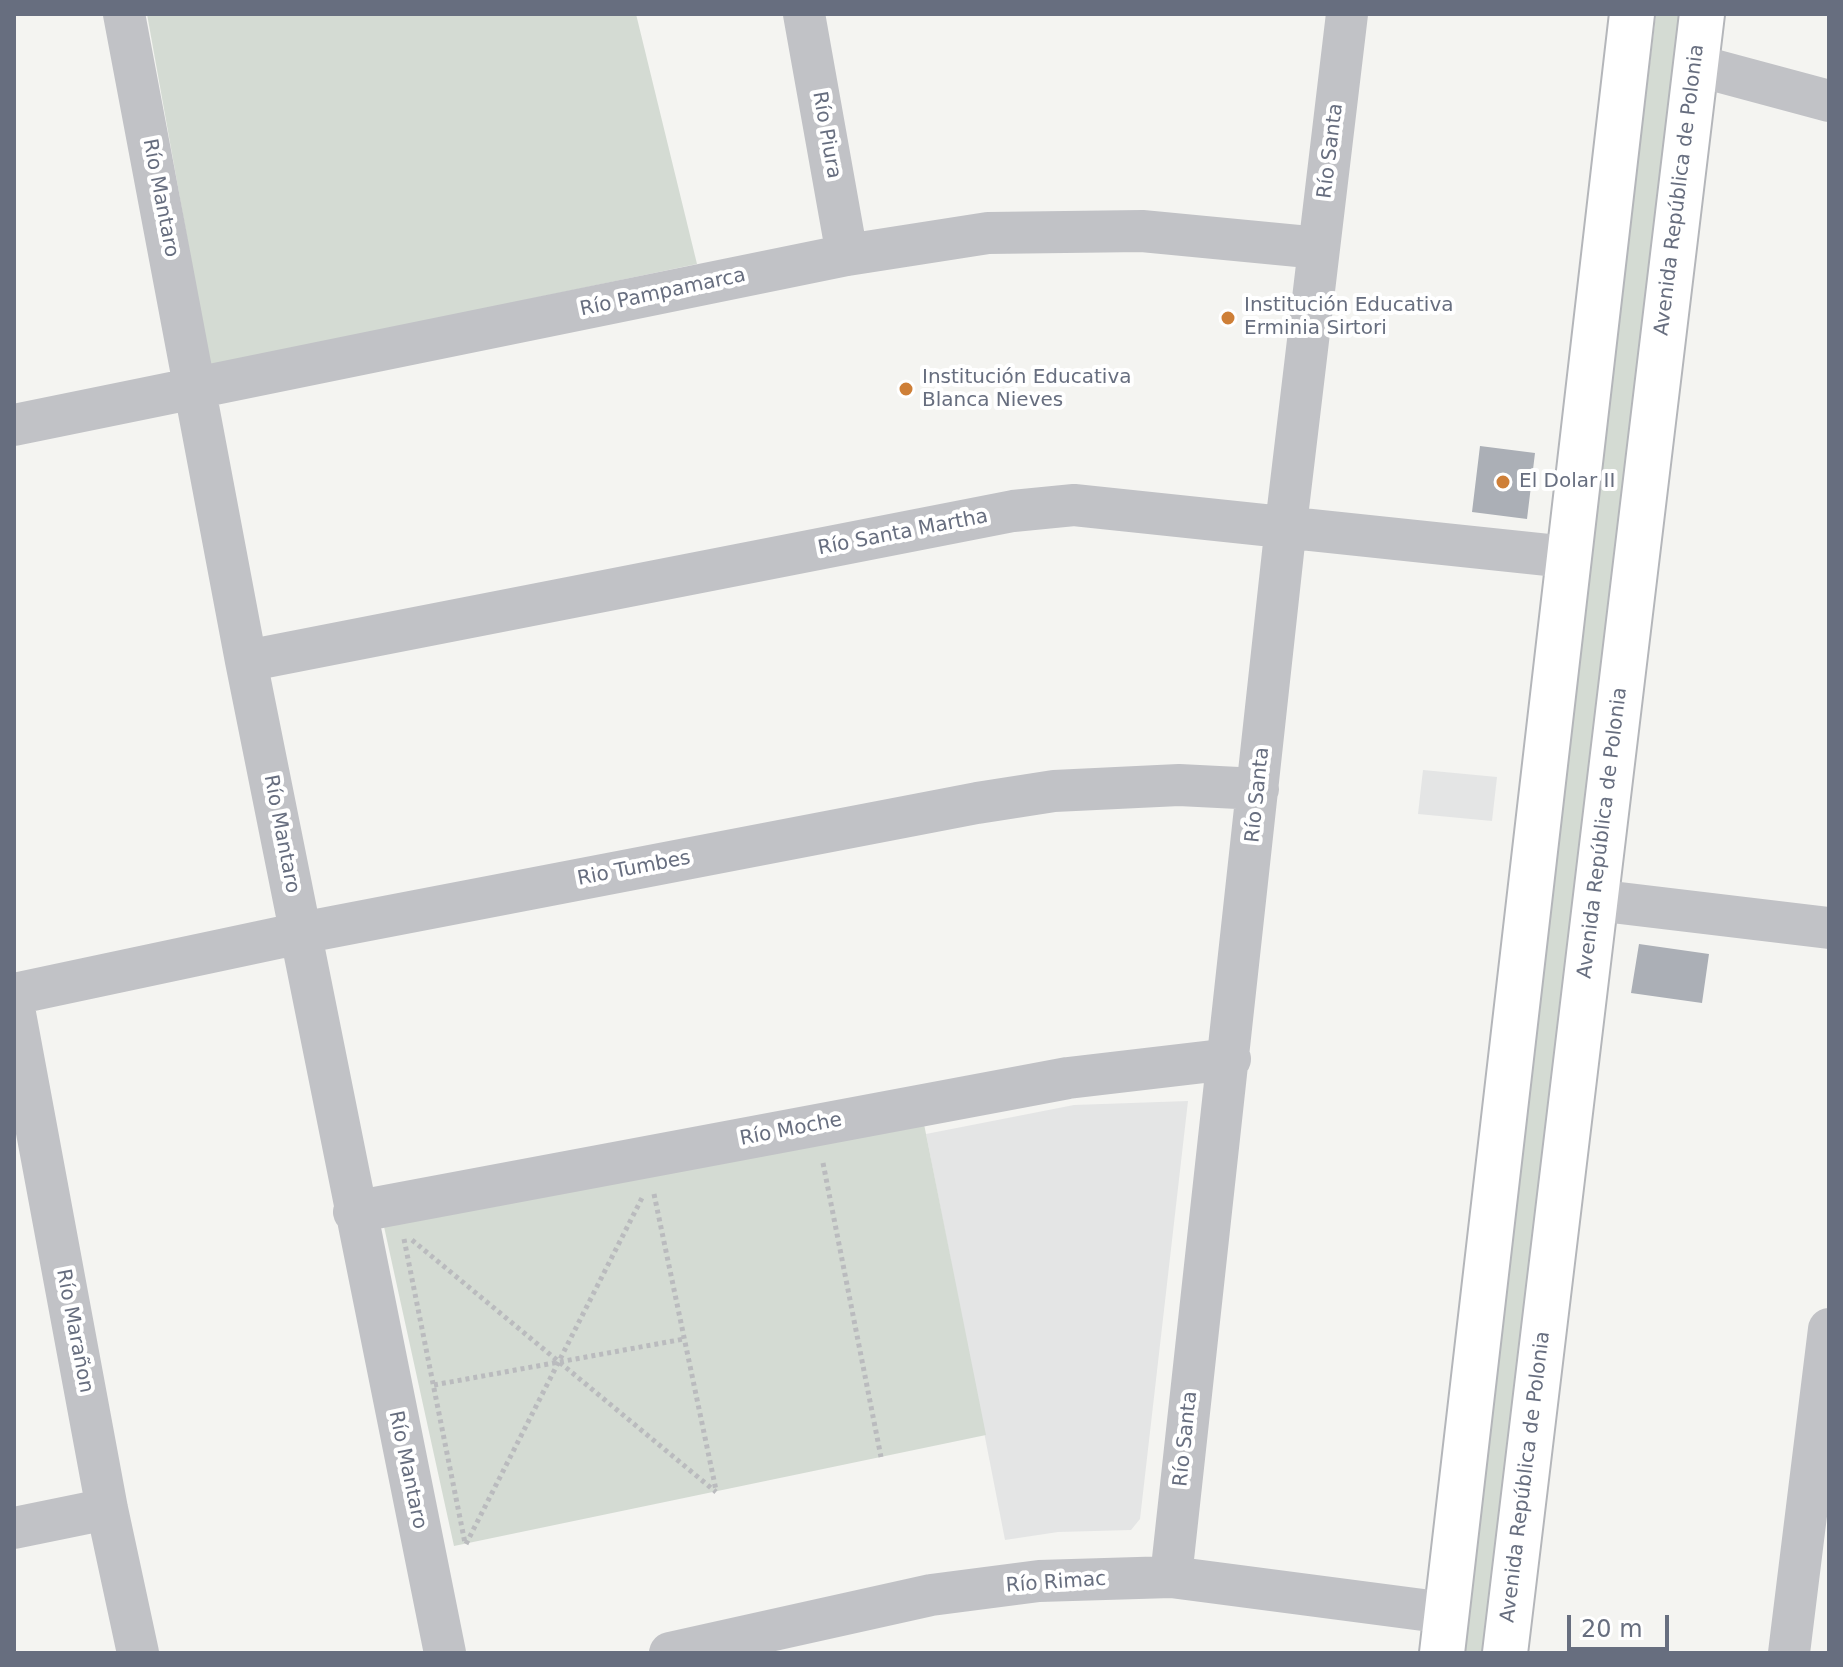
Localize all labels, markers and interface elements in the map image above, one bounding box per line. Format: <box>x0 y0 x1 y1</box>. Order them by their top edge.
street label: Avenida República de Polonia <box>1650 43 1710 337</box>
street label: Río Piura <box>807 89 845 181</box>
street label: Río Santa <box>1313 102 1349 200</box>
street label: Río Mantaro <box>137 137 183 259</box>
street label: Río Pampamarca <box>578 264 748 322</box>
place label: Institución Educativa Erminia Sirtori <box>1244 294 1453 341</box>
marker: Institución Educativa Erminia Sirtori <box>1219 309 1237 327</box>
place label: Institución Educativa Blanca Nieves <box>922 366 1131 413</box>
marker: Institución Educativa Blanca Nieves <box>897 380 915 398</box>
place label: El Dolar II <box>1519 470 1615 494</box>
marker: El Dolar II <box>1494 473 1512 491</box>
street label: Río Santa Martha <box>816 505 990 561</box>
street label: Avenida República de Polonia <box>1573 686 1633 980</box>
street label: Río Santa <box>1241 746 1275 844</box>
street label: Río Mantaro <box>258 773 304 895</box>
street label: Rio Tumbes <box>575 846 693 892</box>
street label: Río Moche <box>738 1108 844 1152</box>
street label: Río Marañon <box>50 1267 98 1395</box>
street label: Avenida República de Polonia <box>1496 1330 1556 1624</box>
street label: Río Santa <box>1169 1390 1203 1488</box>
street label: Río Mantaro <box>383 1409 431 1531</box>
street label: Río Rimac <box>1005 1568 1107 1598</box>
scale bar <box>1571 1599 1673 1649</box>
text: 20 m <box>1581 1615 1643 1643</box>

